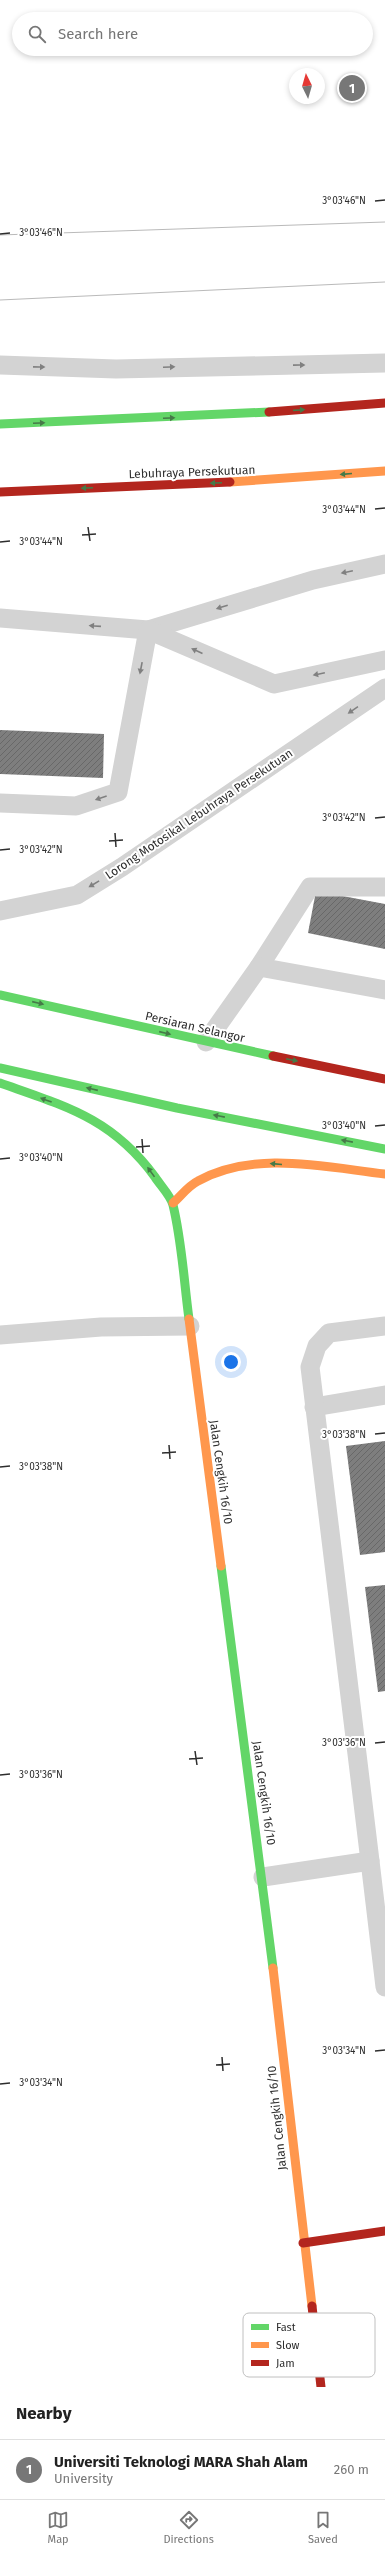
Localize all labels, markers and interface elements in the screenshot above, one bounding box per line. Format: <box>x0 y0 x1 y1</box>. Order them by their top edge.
search box <box>12 12 373 56</box>
icon: search <box>26 23 48 45</box>
text: Search here <box>58 25 138 43</box>
north arrow <box>289 68 325 104</box>
pin: 1 <box>339 73 365 103</box>
text: 3°03'46"N <box>322 195 366 207</box>
text: 3°03'46"N <box>19 227 63 239</box>
one-way arrow <box>293 362 306 368</box>
one-way arrow <box>33 364 46 370</box>
one-way arrow <box>163 364 175 371</box>
one-way arrow <box>293 406 305 413</box>
one-way arrow <box>163 414 175 421</box>
one-way arrow <box>33 419 45 426</box>
street label: Lebuhraya Persekutuan <box>128 463 256 481</box>
one-way arrow <box>340 471 352 478</box>
one-way arrow <box>210 479 222 486</box>
one-way arrow <box>80 485 93 491</box>
text: 3°03'44"N <box>322 504 366 516</box>
text: 3°03'44"N <box>19 536 63 548</box>
one-way arrow <box>341 570 353 576</box>
one-way arrow <box>216 604 228 610</box>
one-way arrow <box>89 622 101 629</box>
one-way arrow <box>192 648 203 654</box>
one-way arrow <box>138 662 144 674</box>
one-way arrow <box>313 672 326 678</box>
one-way arrow <box>348 706 358 714</box>
street label: Lorong Motosikal Lebuhraya Persekutuan <box>103 746 295 882</box>
one-way arrow <box>95 795 107 801</box>
text: 3°03'42"N <box>322 812 366 824</box>
text: 3°03'42"N <box>19 844 63 856</box>
one-way arrow <box>88 881 100 888</box>
one-way arrow <box>32 1001 44 1007</box>
street label: Persiaran Selangor <box>144 1009 247 1045</box>
one-way arrow <box>158 1030 171 1036</box>
one-way arrow <box>286 1058 298 1064</box>
one-way arrow <box>86 1085 98 1091</box>
one-way arrow <box>39 1096 51 1102</box>
one-way arrow <box>213 1113 225 1119</box>
text: 3°03'40"N <box>322 1120 366 1132</box>
one-way arrow <box>341 1138 353 1144</box>
text: 3°03'40"N <box>19 1152 63 1164</box>
one-way arrow <box>270 1161 282 1168</box>
one-way arrow <box>147 1166 155 1177</box>
your location <box>221 1352 241 1372</box>
street label: Jalan Cengkih 16/10 <box>207 1419 235 1525</box>
text: 3°03'38"N <box>322 1429 366 1441</box>
text: 3°03'38"N <box>19 1461 63 1473</box>
text: 3°03'36"N <box>322 1737 366 1749</box>
street label: Jalan Cengkih 16/10 <box>250 1740 278 1846</box>
text: 3°03'36"N <box>19 1769 63 1781</box>
text: 3°03'34"N <box>322 2045 366 2057</box>
street label: Jalan Cengkih 16/10 <box>265 2065 289 2171</box>
text: 3°03'34"N <box>19 2077 63 2089</box>
legend <box>243 2313 375 2377</box>
text: Fast <box>276 2321 296 2334</box>
text: Slow <box>276 2339 300 2352</box>
text: Jam <box>276 2357 295 2370</box>
text: Nearby <box>16 2403 71 2424</box>
text: Universiti Teknologi MARA Shah Alam <box>54 2453 308 2471</box>
text: 1 <box>26 2462 32 2477</box>
text: 260 m <box>334 2462 369 2477</box>
text: University <box>54 2471 113 2486</box>
tab: Map <box>47 2509 69 2546</box>
tab: Directions <box>163 2509 214 2546</box>
tab: Saved <box>308 2509 338 2546</box>

